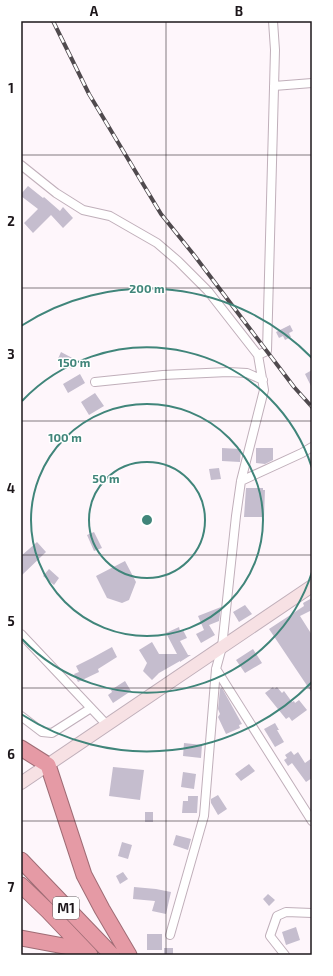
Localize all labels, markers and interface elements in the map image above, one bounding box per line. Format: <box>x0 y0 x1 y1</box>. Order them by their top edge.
text: A <box>90 3 99 19</box>
text: B <box>235 3 243 19</box>
text: 1 <box>8 80 14 96</box>
text: 2 <box>7 213 15 229</box>
text: 200 m <box>129 281 165 295</box>
text: 3 <box>7 346 15 362</box>
text: 150 m <box>58 355 90 369</box>
text: 100 m <box>48 430 82 444</box>
text: 50 m <box>92 471 120 485</box>
text: 4 <box>7 480 15 496</box>
centre of rings <box>140 513 154 527</box>
text: 5 <box>7 613 15 629</box>
text: 6 <box>7 746 15 762</box>
text: 7 <box>8 879 15 895</box>
road number: M1 <box>53 897 79 919</box>

